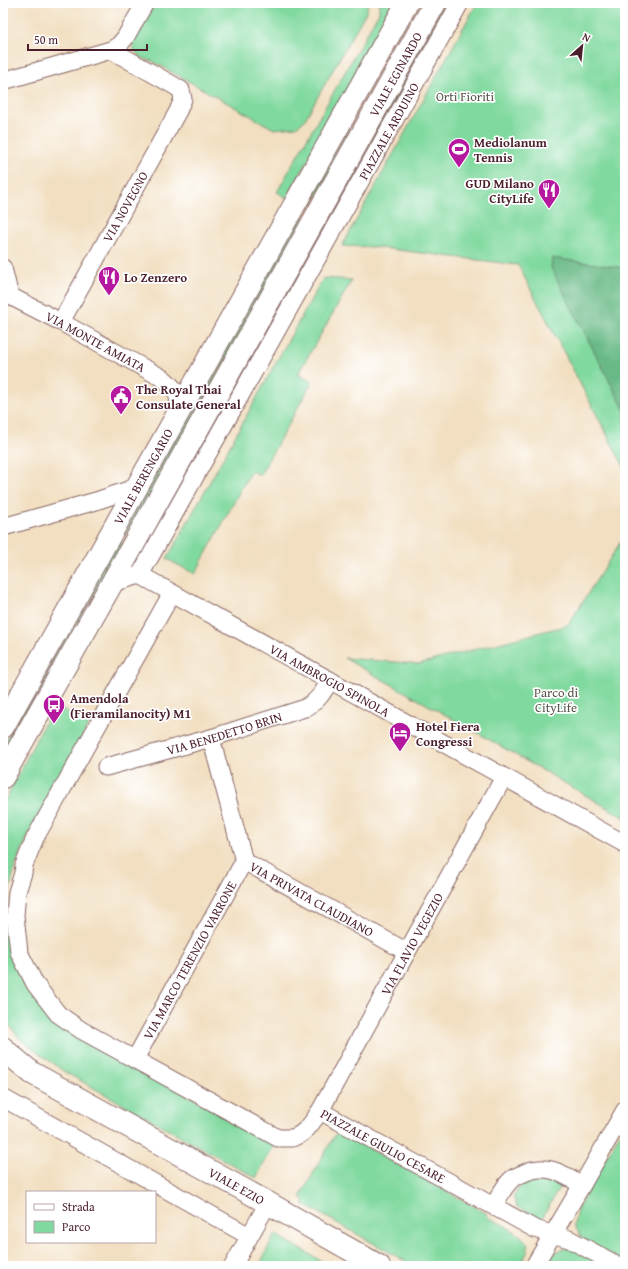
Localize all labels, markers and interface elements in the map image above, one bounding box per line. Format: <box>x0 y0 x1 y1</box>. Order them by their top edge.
scale bar <box>28 26 147 52</box>
north arrow <box>562 26 602 66</box>
text: N <box>580 28 594 46</box>
street label: VIALE EGINARDO <box>365 29 427 120</box>
text: 50 m <box>34 31 58 48</box>
street label: PIAZZALE ARDUINO <box>354 79 424 183</box>
park label: Orti Fioriti <box>436 87 494 106</box>
place label: Mediolanum Tennis <box>474 133 548 167</box>
sports icon: Mediolanum Tennis <box>446 136 472 169</box>
street label: VIA NOVEGNO <box>98 168 153 246</box>
place label: GUD Milano CityLife <box>466 174 534 208</box>
restaurant icon: GUD Milano CityLife <box>536 177 562 210</box>
restaurant icon: Lo Zenzero <box>96 264 122 297</box>
place label: Lo Zenzero <box>124 268 187 287</box>
street label: VIA MONTE AMIATA <box>42 307 149 377</box>
place label: The Royal Thai Consulate General <box>136 380 241 414</box>
public building icon: The Royal Thai Consulate General <box>108 383 134 416</box>
street label: VIALE BERENGARIO <box>109 425 178 528</box>
street label: VIA AMBROGIO SPINOLA <box>266 640 393 722</box>
park label: Parco di CityLife <box>534 683 578 717</box>
place label: Amendola (Fieramilanocity) M1 <box>70 689 191 723</box>
bus stop icon: Amendola (Fieramilanocity) M1 <box>41 692 67 725</box>
street label: VIA BENEDETTO BRIN <box>165 707 285 760</box>
place label: Hotel Fiera Congressi <box>416 717 480 751</box>
hotel icon: Hotel Fiera Congressi <box>387 720 413 753</box>
street label: VIA PRIVATA CLAUDIANO <box>246 857 377 942</box>
street label: VIA MARCO TERENZIO VARRONE <box>139 877 241 1043</box>
street label: VIA FLAVIO VEGEZIO <box>376 889 448 999</box>
street label: PIAZZALE GIULIO CESARE <box>317 1104 449 1188</box>
street label: VIALE EZIO <box>205 1163 268 1209</box>
legend <box>26 1191 156 1243</box>
text: Strada <box>62 1198 95 1215</box>
text: Parco <box>62 1218 90 1235</box>

